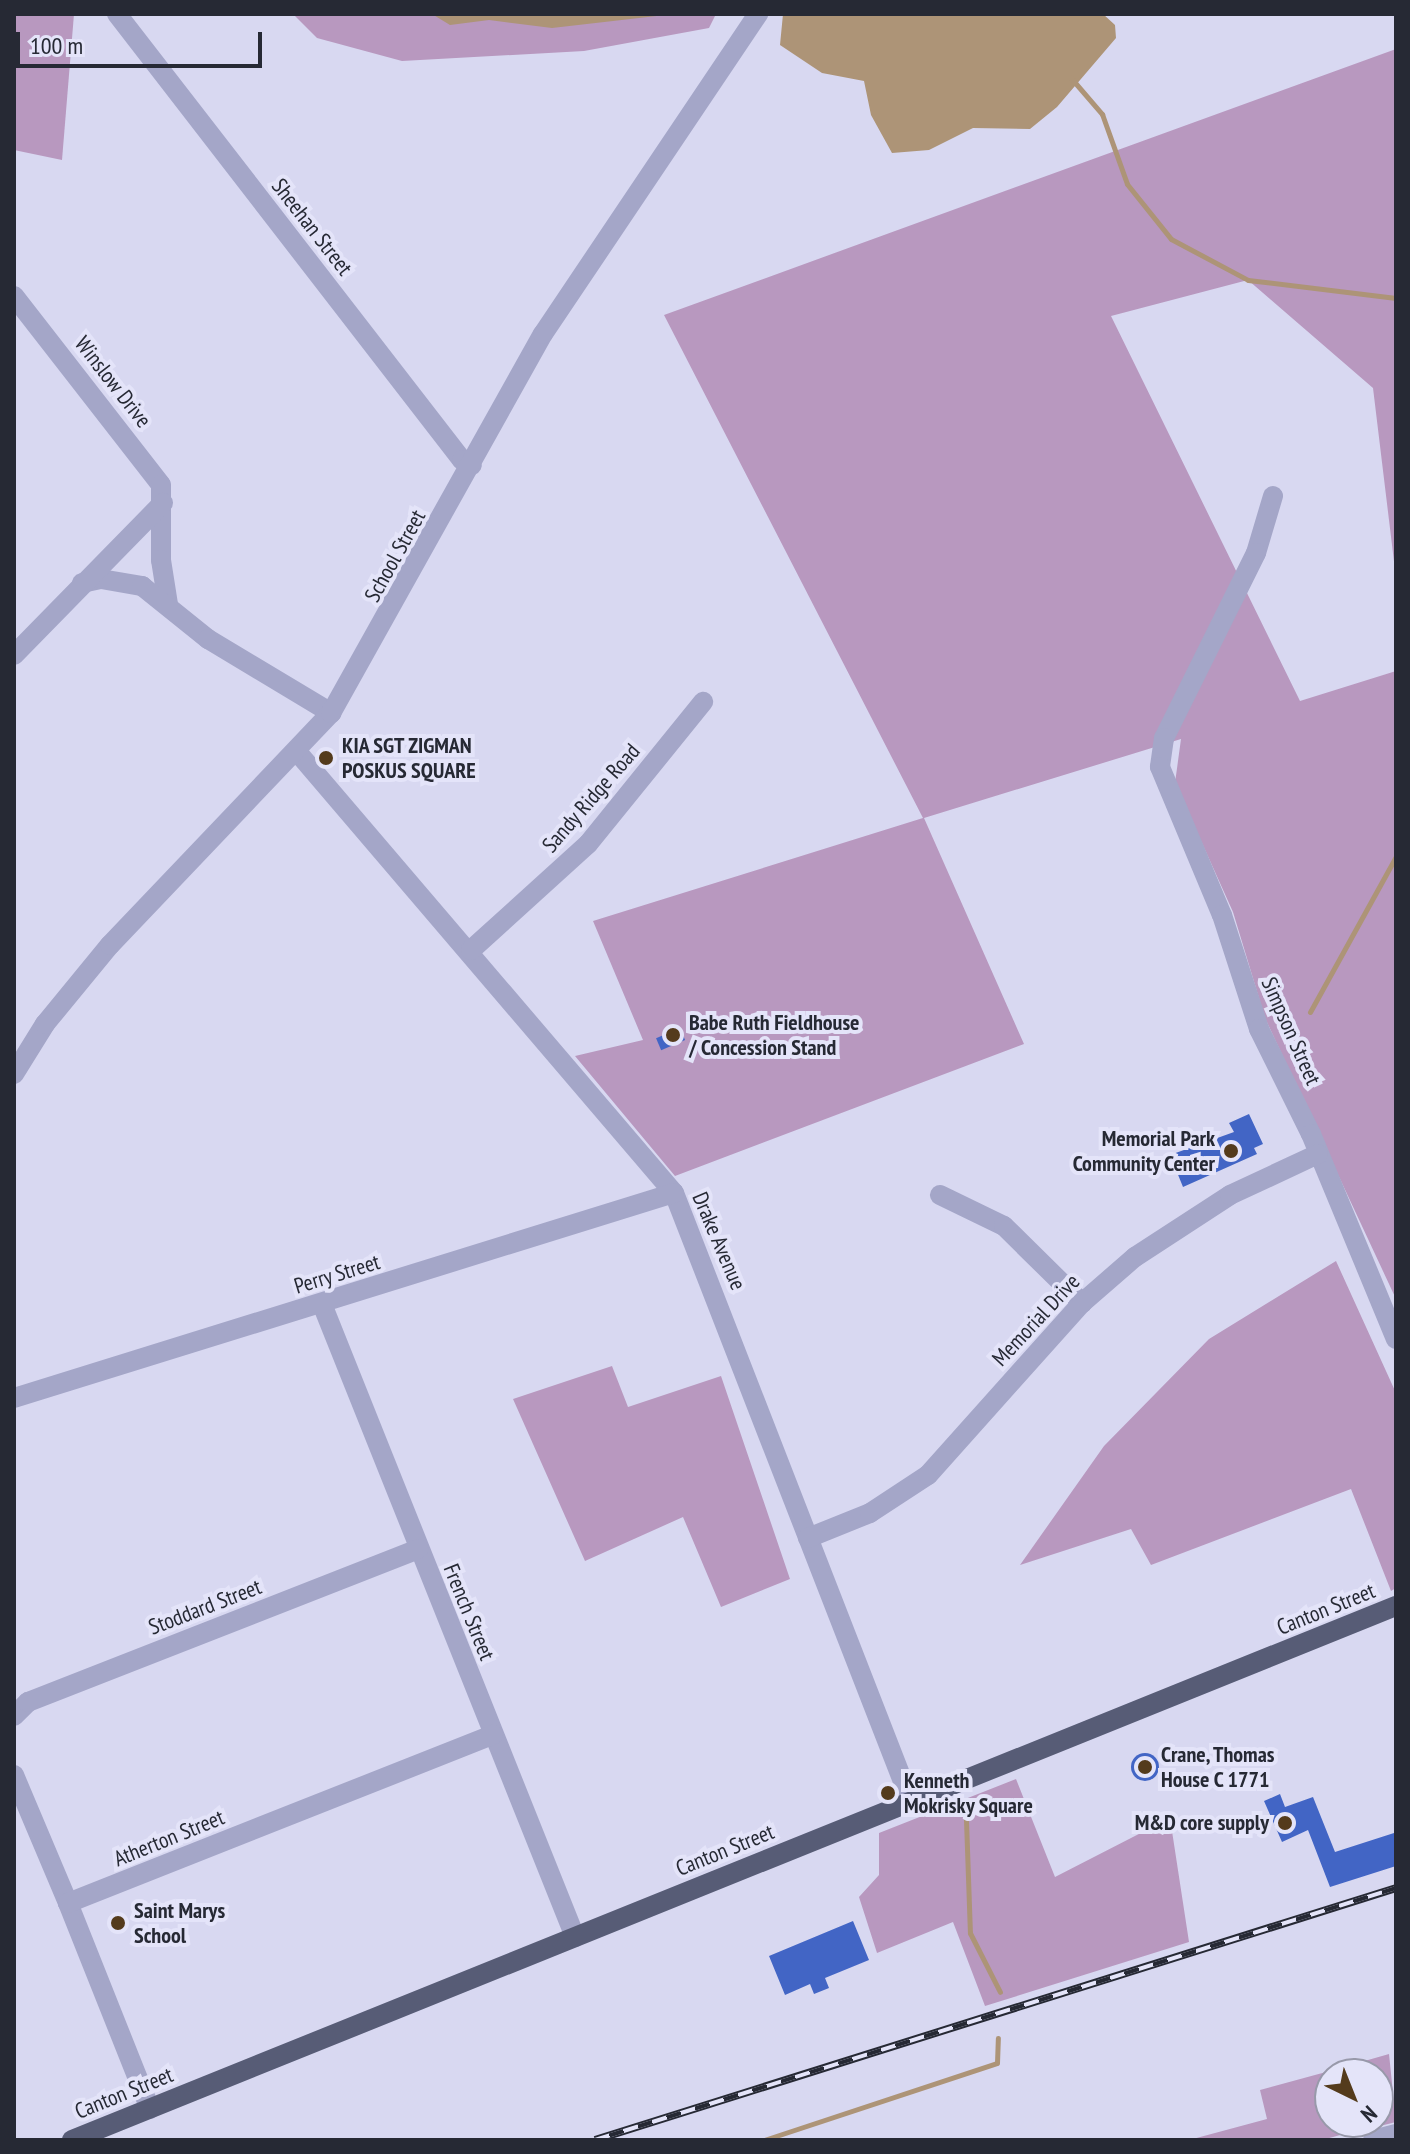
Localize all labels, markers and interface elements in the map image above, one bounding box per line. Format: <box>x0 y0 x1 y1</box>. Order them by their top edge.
scale bar <box>20 16 266 66</box>
text: 100 m <box>30 30 83 61</box>
street label: Sheehan Street <box>266 173 358 281</box>
street label: Winslow Drive <box>69 331 157 433</box>
street label: School Street <box>359 505 431 607</box>
place label: KIA SGT ZIGMAN POSKUS SQUARE <box>342 732 476 784</box>
street label: Sandy Ridge Road <box>536 738 646 858</box>
marker: KIA SGT ZIGMAN POSKUS SQUARE <box>317 749 335 767</box>
street label: Simpson Street <box>1256 973 1326 1089</box>
place label: Babe Ruth Fieldhouse / Concession Stand <box>689 1009 860 1060</box>
marker: Babe Ruth Fieldhouse / Concession Stand <box>664 1026 682 1044</box>
place label: Memorial Park Community Center <box>1072 1125 1215 1176</box>
marker: Memorial Park Community Center <box>1222 1142 1240 1160</box>
street label: Drake Avenue <box>687 1188 751 1294</box>
street label: Perry Street <box>291 1248 383 1300</box>
street label: Memorial Drive <box>987 1268 1085 1372</box>
street label: French Street <box>438 1560 500 1664</box>
street label: Stoddard Street <box>145 1573 265 1641</box>
street label: Canton Street <box>1273 1577 1379 1641</box>
place label: Crane, Thomas House C 1771 <box>1161 1741 1276 1792</box>
marker: Crane, Thomas House C 1771 <box>1136 1758 1154 1776</box>
place label: Kenneth Mokrisky Square <box>904 1767 1033 1818</box>
marker: Kenneth Mokrisky Square <box>879 1784 897 1802</box>
street label: Atherton Street <box>110 1804 228 1872</box>
place label: M&D core supply <box>1134 1810 1269 1836</box>
marker: M&D core supply <box>1276 1814 1294 1832</box>
street label: Canton Street <box>672 1818 778 1882</box>
place label: Saint Marys School <box>134 1897 225 1948</box>
marker: Saint Marys School <box>109 1914 127 1932</box>
north arrow <box>1314 2058 1394 2138</box>
street label: Canton Street <box>71 2061 177 2125</box>
text: N <box>1355 2100 1383 2128</box>

